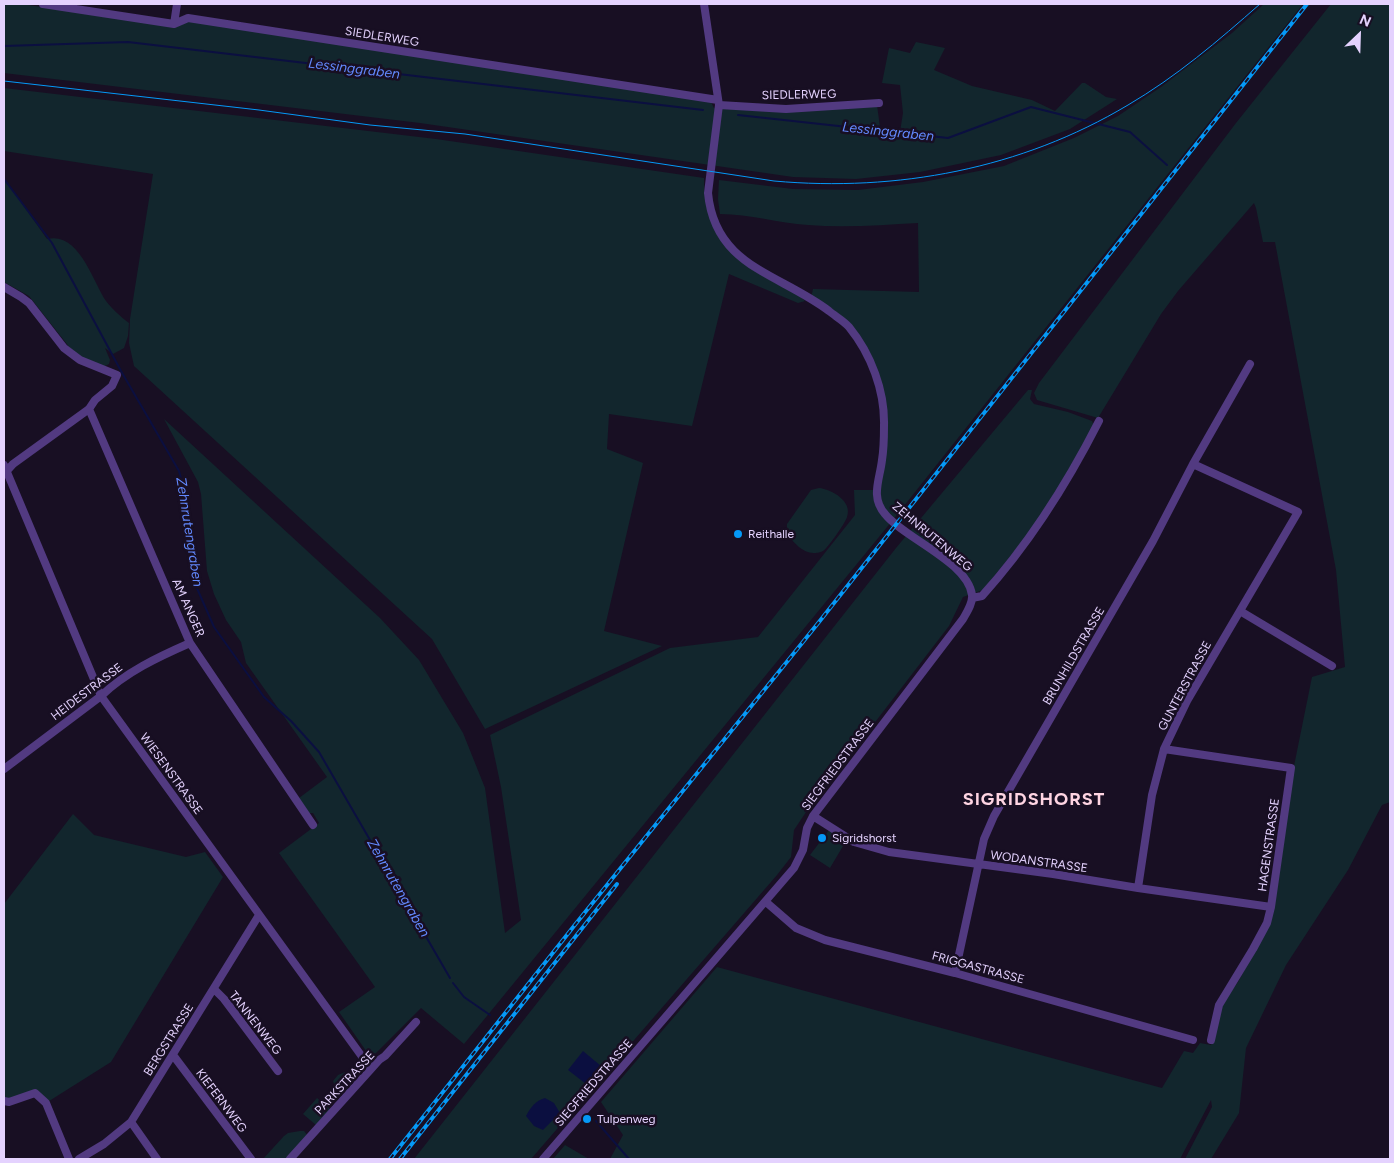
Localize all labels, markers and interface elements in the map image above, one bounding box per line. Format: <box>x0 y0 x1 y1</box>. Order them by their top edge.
north arrow <box>1334 10 1384 60</box>
text: N <box>1357 11 1374 31</box>
street label: SIEDLERWEG <box>344 24 420 50</box>
water label: Lessinggraben <box>307 55 401 83</box>
street label: SIEDLERWEG <box>762 87 836 103</box>
water label: Lessinggraben <box>841 119 935 145</box>
water label: Zehnrutengraben <box>172 476 206 588</box>
street label: ZEHNRUTENWEG <box>889 499 975 575</box>
place label: Reithalle <box>748 527 794 541</box>
marker: Reithalle <box>732 528 744 540</box>
street label: AM ANGER <box>169 577 207 639</box>
street label: BRUNHILDSTRASSE <box>1040 604 1108 708</box>
street label: GUNTERSTRASSE <box>1155 639 1215 733</box>
street label: HEIDESTRASSE <box>48 660 126 724</box>
street label: SIEGFRIEDSTRASSE <box>799 716 877 814</box>
street label: WIESENSTRASSE <box>137 730 205 818</box>
district label: SIGRIDSHORST <box>961 789 1107 811</box>
street label: HAGENSTRASSE <box>1255 798 1283 892</box>
place label: Sigridshorst <box>832 831 896 845</box>
marker: Sigridshorst <box>816 832 828 844</box>
water label: Zehnrutengraben <box>363 836 433 940</box>
street label: WODANSTRASSE <box>989 848 1089 876</box>
street label: FRIGGASTRASSE <box>930 949 1026 987</box>
street label: TANNENWEG <box>226 988 284 1058</box>
street label: BERGSTRASSE <box>141 1001 197 1079</box>
street label: SIEGFRIEDSTRASSE <box>552 1036 636 1130</box>
street label: PARKSTRASSE <box>312 1048 378 1118</box>
street label: KIEFERNWEG <box>192 1066 250 1136</box>
place label: Tulpenweg <box>597 1112 656 1126</box>
marker: Tulpenweg <box>581 1113 593 1125</box>

